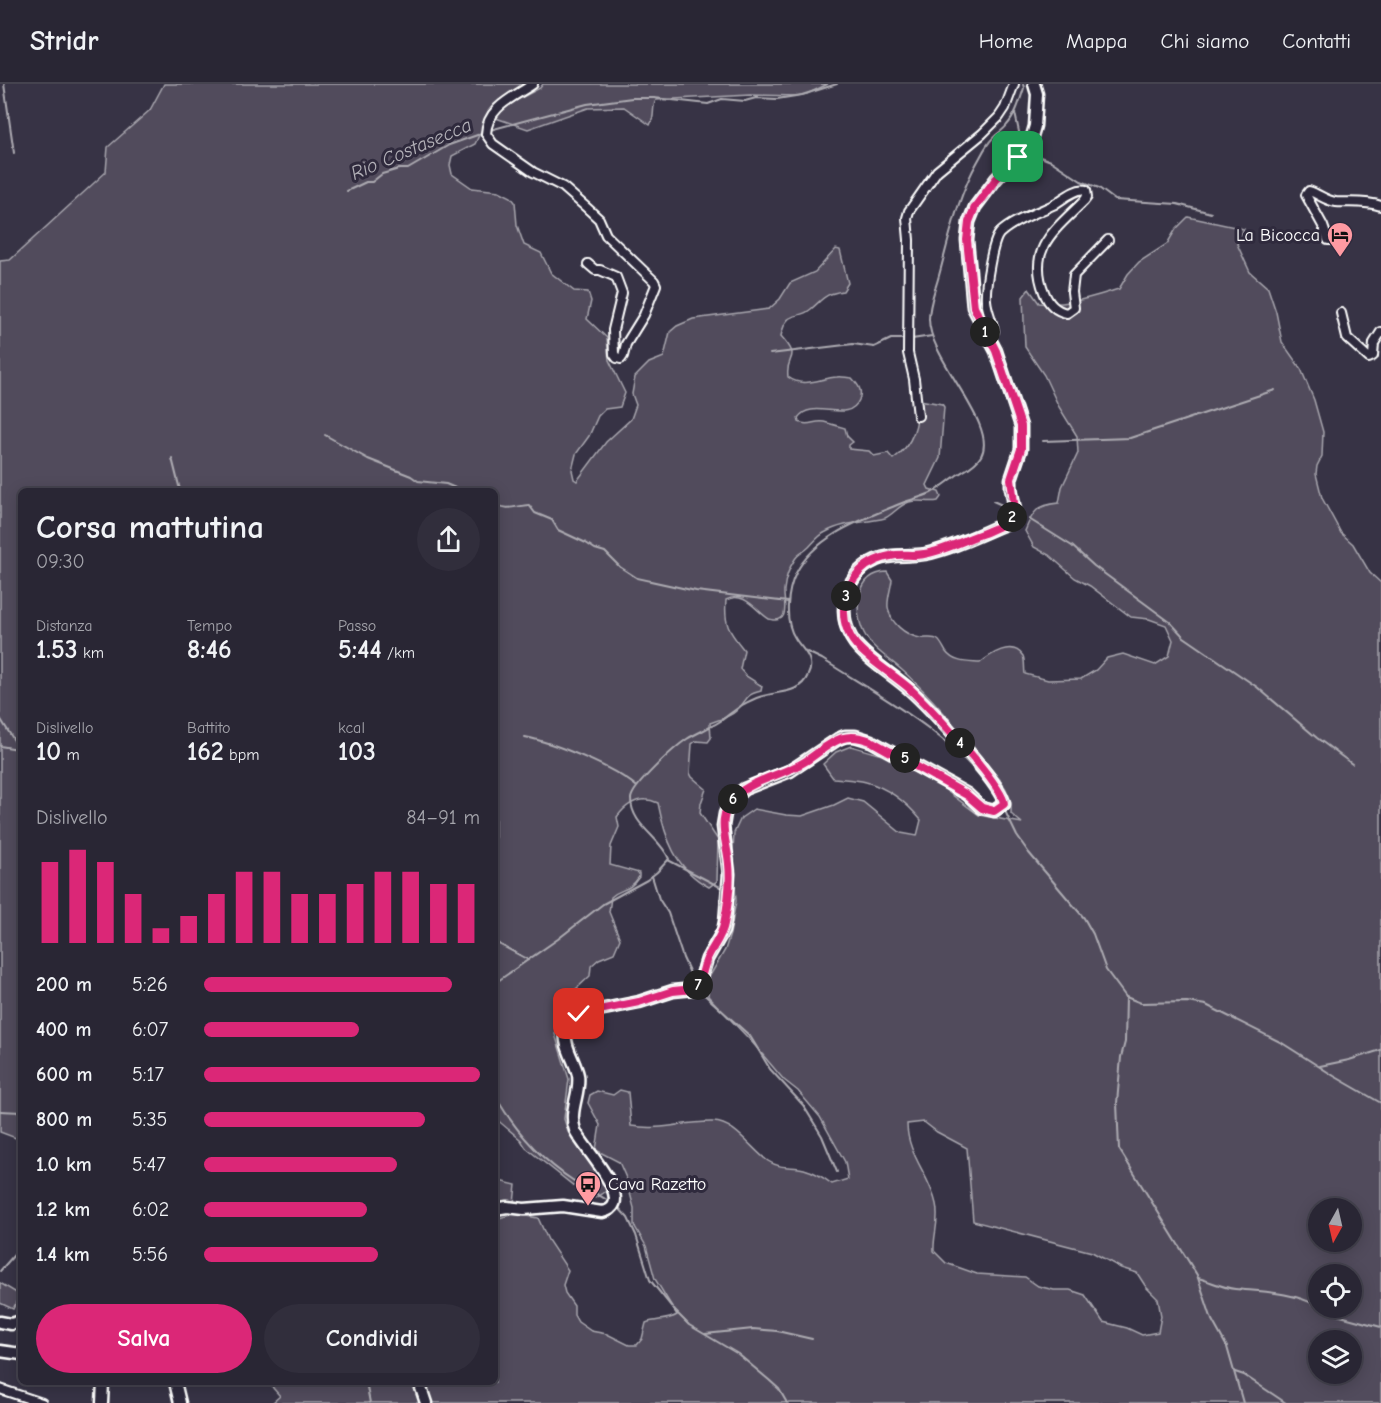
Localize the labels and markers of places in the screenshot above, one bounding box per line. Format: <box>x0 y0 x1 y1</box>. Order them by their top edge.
pin <box>992 131 1043 182</box>
hotel icon: La Bicocca <box>1325 220 1355 258</box>
place label: La Bicocca <box>1236 225 1320 246</box>
pin: 1 <box>970 317 1000 347</box>
pin: 2 <box>997 502 1027 532</box>
pin: 3 <box>831 581 861 611</box>
pin: 4 <box>945 728 975 758</box>
pin: 5 <box>890 743 920 773</box>
pin: 6 <box>718 784 748 814</box>
pin: 7 <box>683 970 713 1000</box>
pin <box>553 988 604 1039</box>
bus stop icon: Cava Razetto <box>573 1169 603 1207</box>
place label: Cava Razetto <box>608 1174 706 1195</box>

